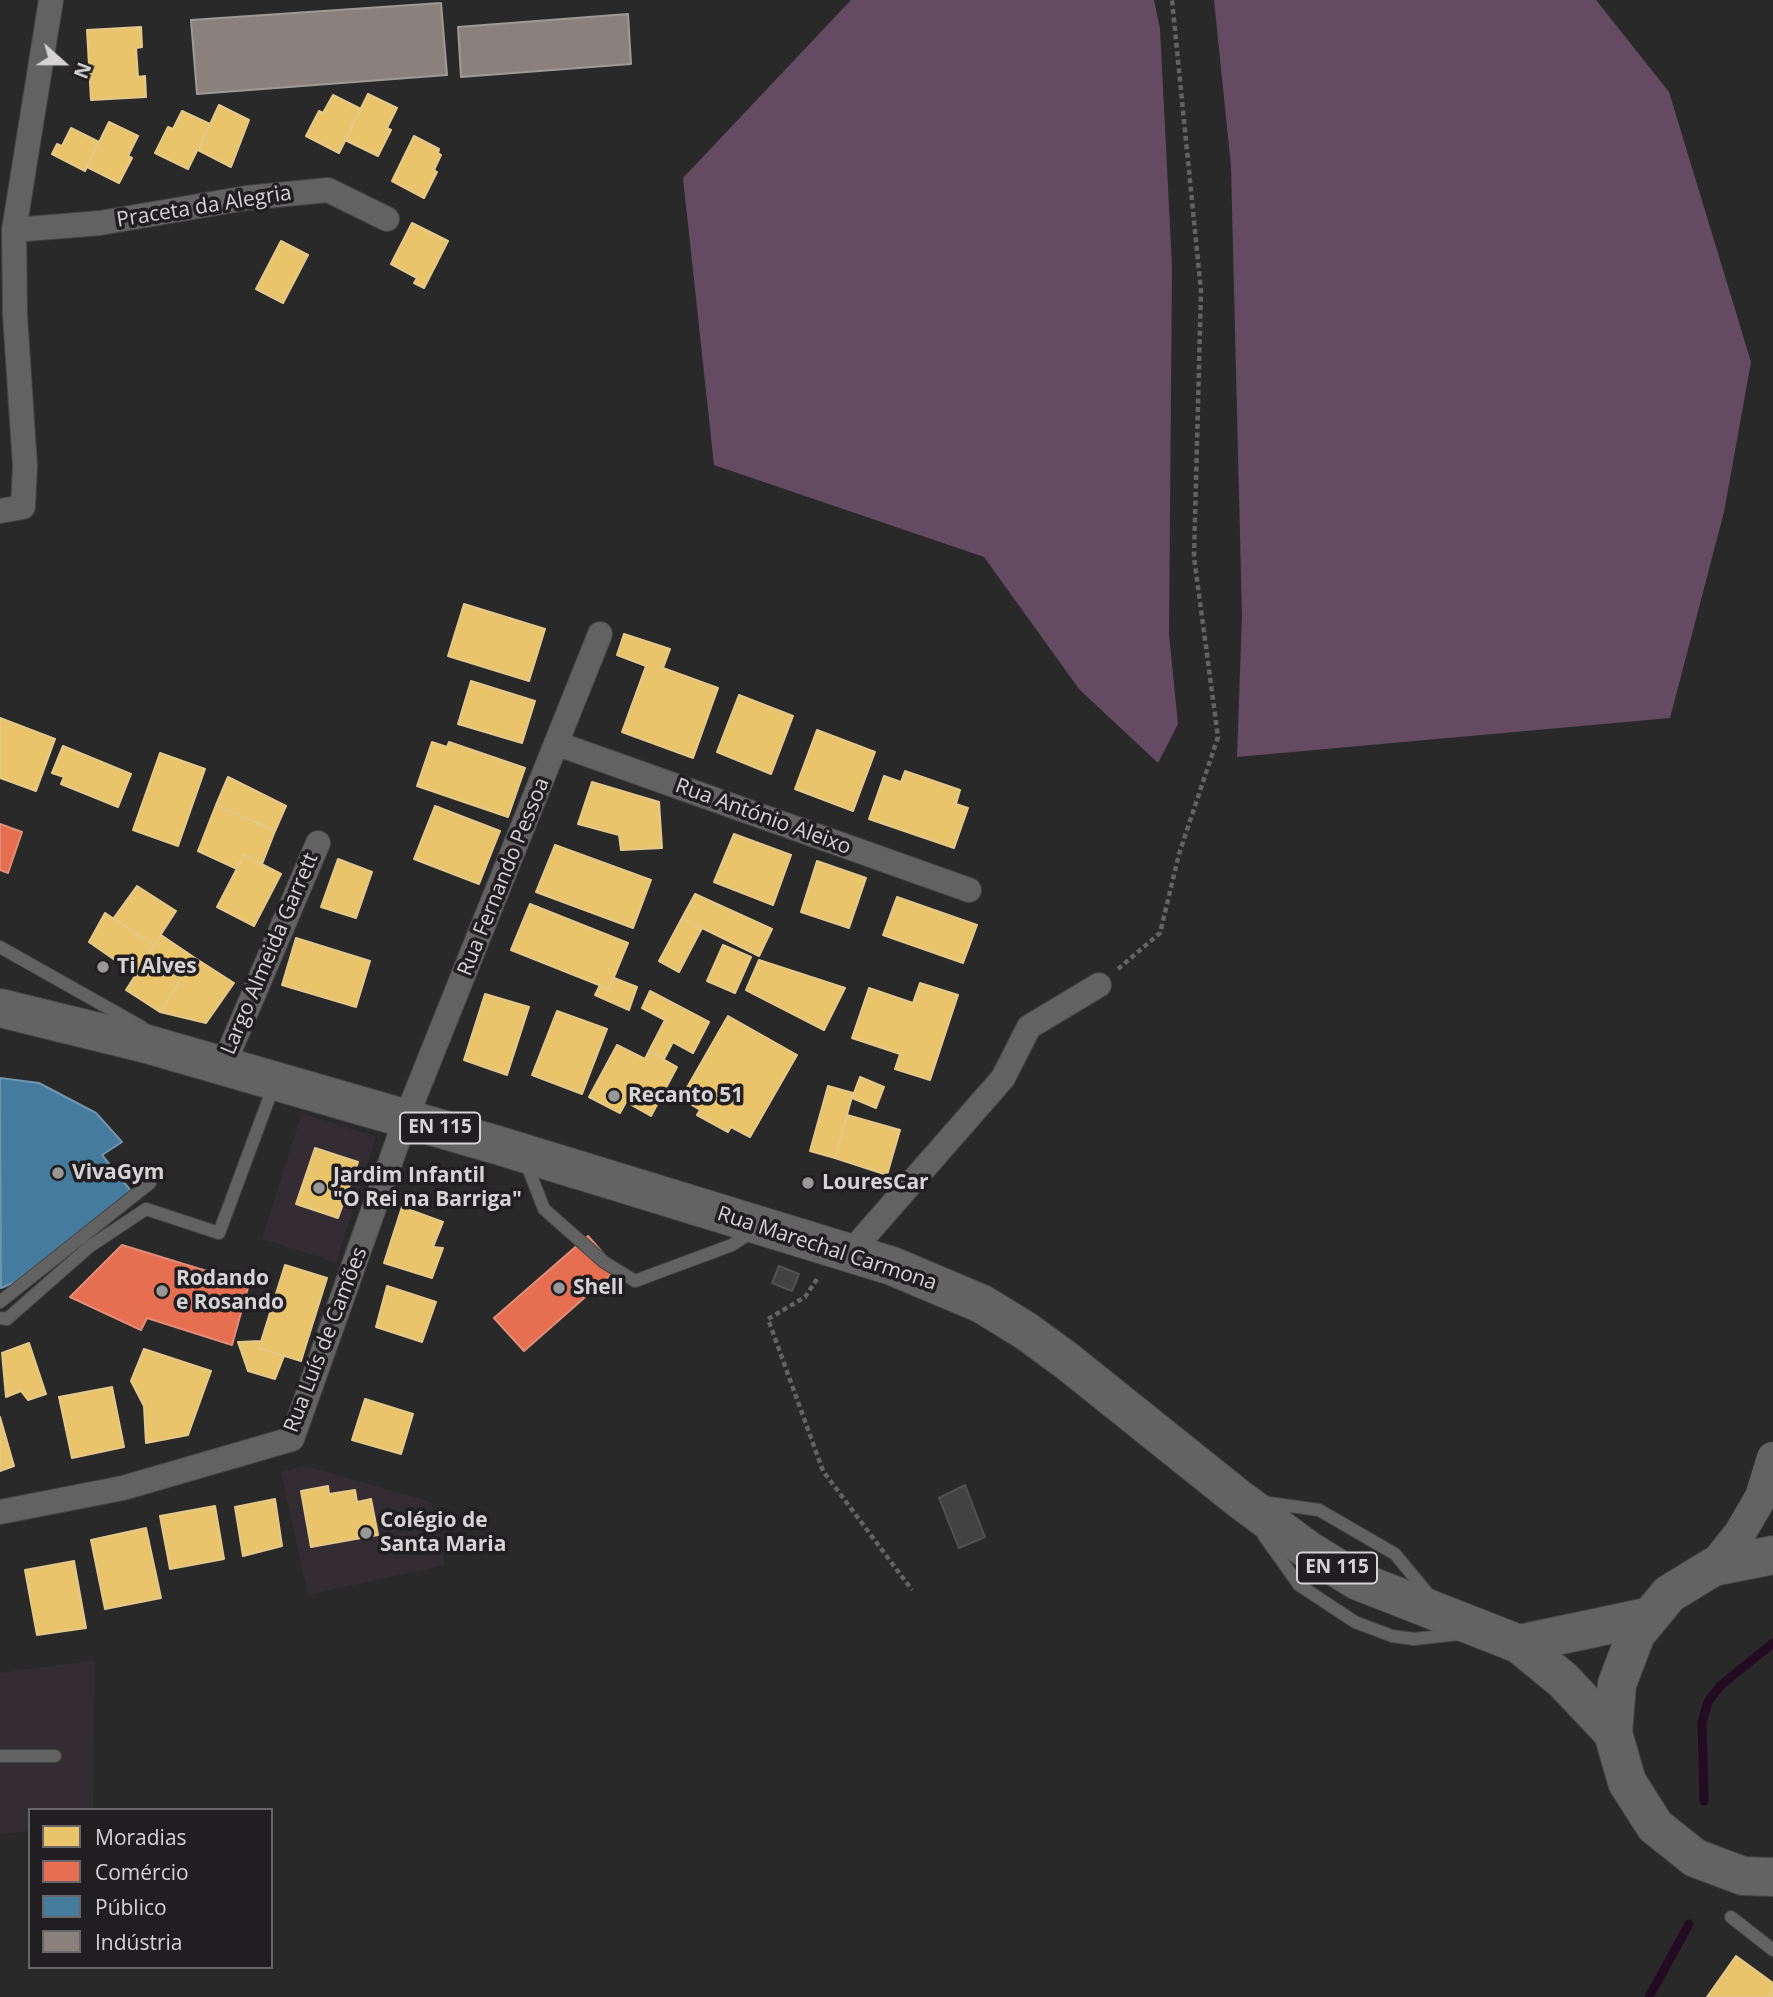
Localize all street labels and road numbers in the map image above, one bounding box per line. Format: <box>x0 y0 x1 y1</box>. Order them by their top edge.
street label: Praceta da Alegria <box>115 181 293 233</box>
street label: Rua Fernando Pessoa <box>453 774 555 980</box>
street label: Rua António Aleixo <box>672 774 854 860</box>
street label: Largo Almeida Garrett <box>216 849 324 1059</box>
road number: EN 115 <box>400 1112 480 1144</box>
street label: Rua Marechal Carmona <box>714 1202 940 1296</box>
street label: Rua Luís de Camões <box>279 1244 373 1436</box>
road number: EN 115 <box>1297 1552 1377 1584</box>

